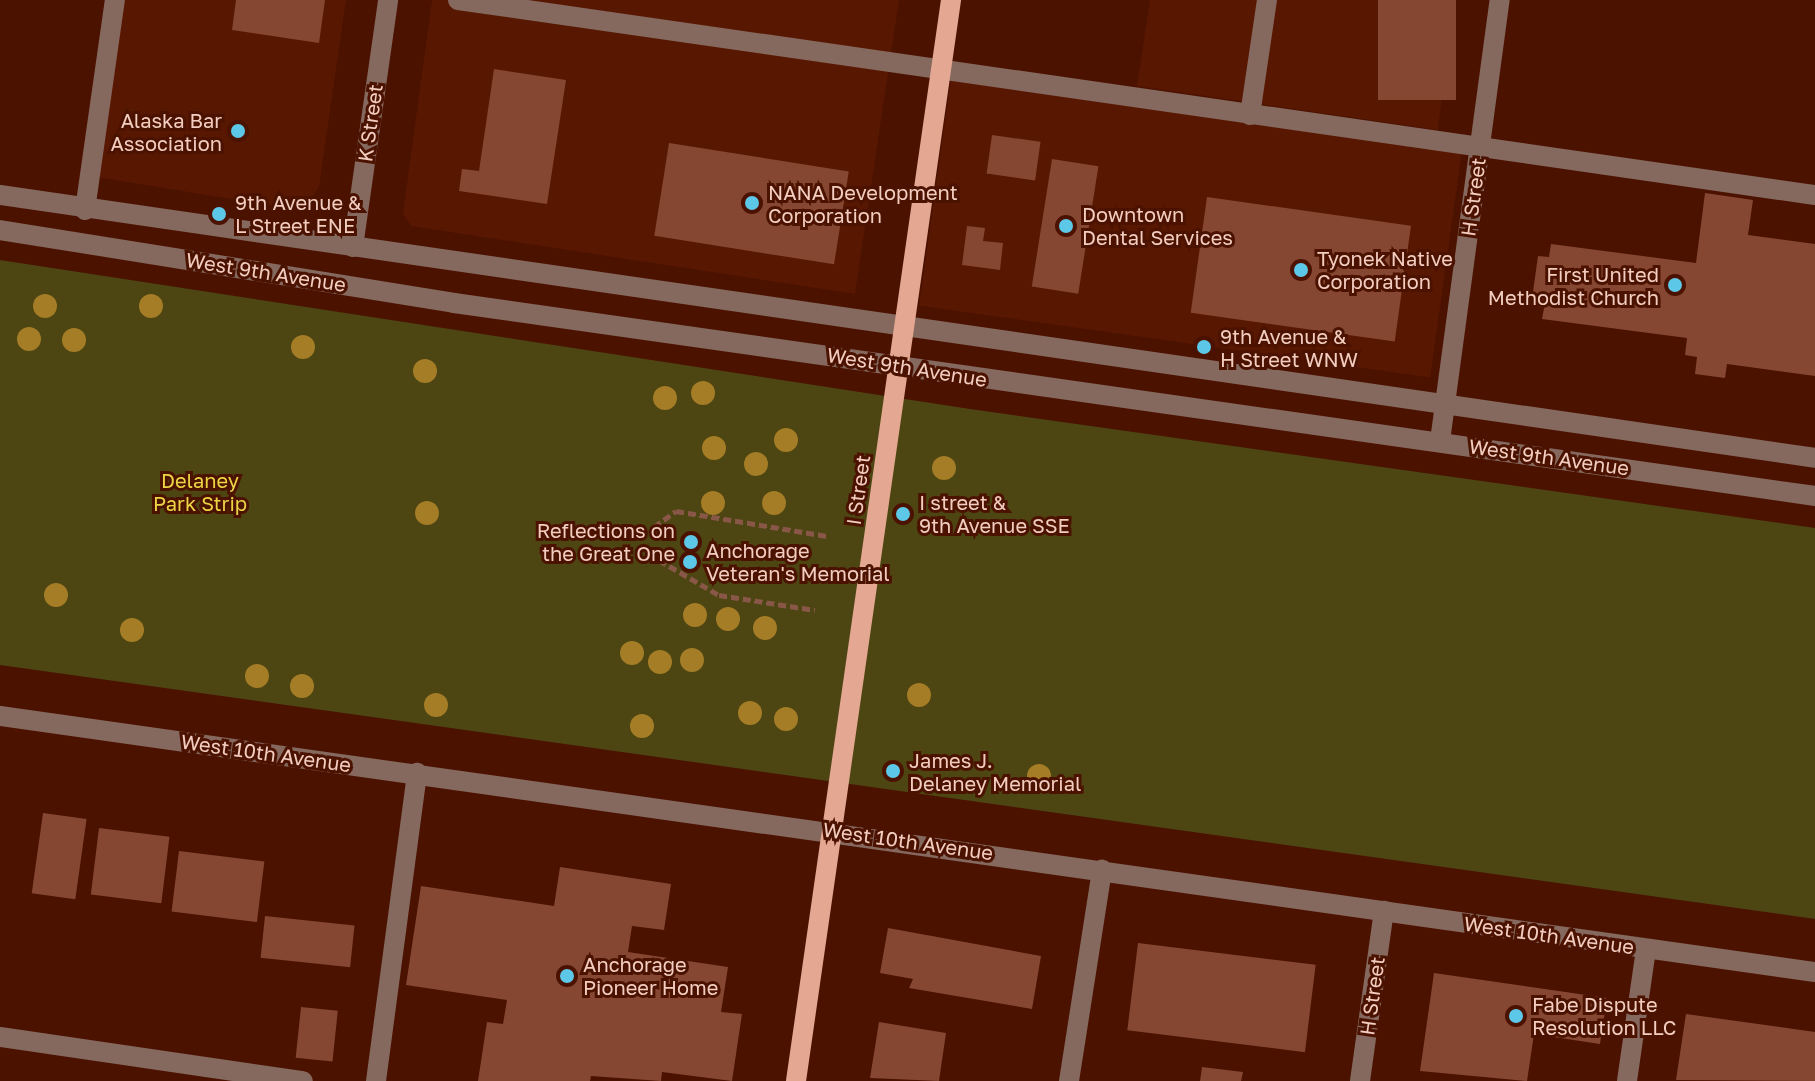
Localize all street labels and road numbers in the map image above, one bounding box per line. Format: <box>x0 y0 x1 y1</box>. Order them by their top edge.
street label: K Street <box>353 83 387 163</box>
street label: H Street <box>1456 156 1490 238</box>
street label: West 9th Avenue <box>184 248 348 296</box>
street label: West 9th Avenue <box>825 343 989 391</box>
street label: West 9th Avenue <box>1467 434 1631 480</box>
street label: I Street <box>841 453 875 527</box>
street label: West 10th Avenue <box>179 729 353 777</box>
street label: West 10th Avenue <box>821 817 995 865</box>
street label: West 10th Avenue <box>1462 911 1636 959</box>
street label: H Street <box>1355 955 1389 1037</box>

